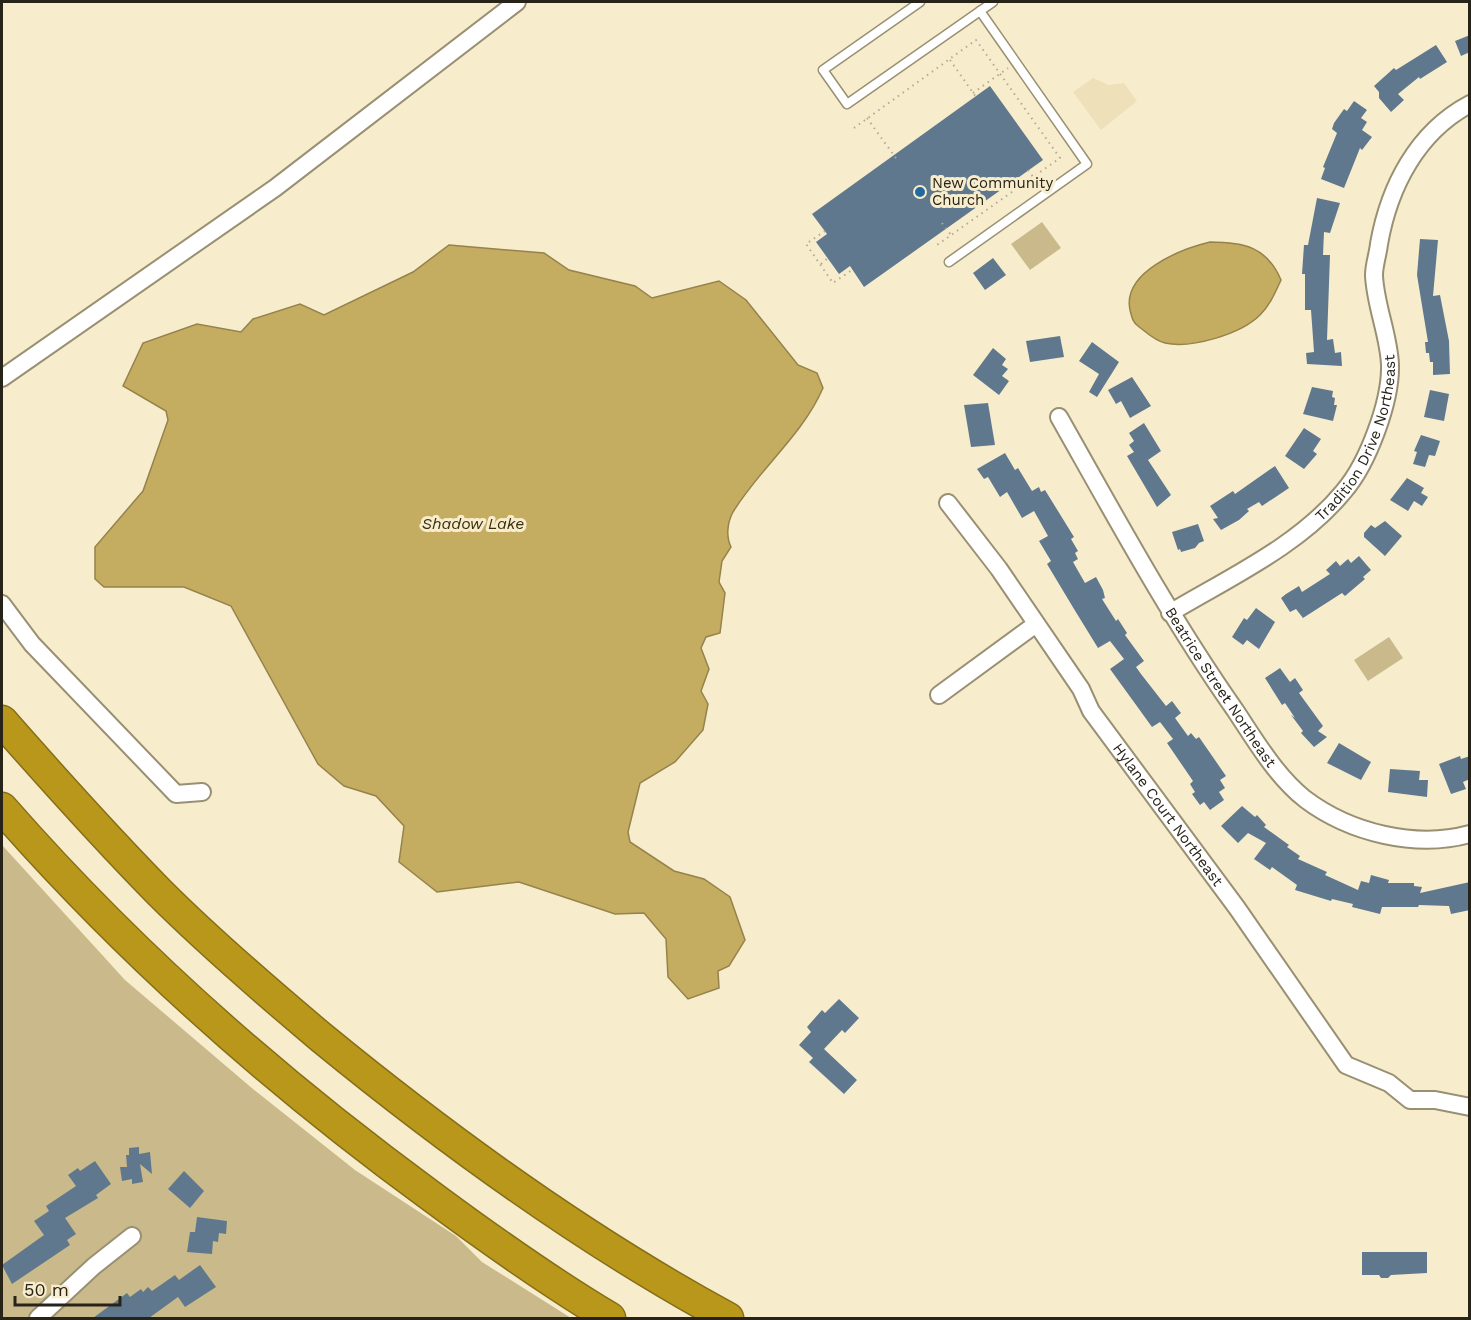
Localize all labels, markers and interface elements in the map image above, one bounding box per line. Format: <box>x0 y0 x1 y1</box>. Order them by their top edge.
place label: New Community Church <box>932 174 1053 209</box>
marker: New Community Church <box>913 185 927 199</box>
street label: Tradition Drive Northeast <box>1312 353 1399 525</box>
water label: Shadow Lake <box>422 514 524 533</box>
street label: Beatrice Street Northeast <box>1161 604 1280 771</box>
street label: Hylane Court Northeast <box>1109 740 1227 890</box>
scale bar <box>15 1269 120 1307</box>
text: 50 m <box>24 1279 69 1300</box>

